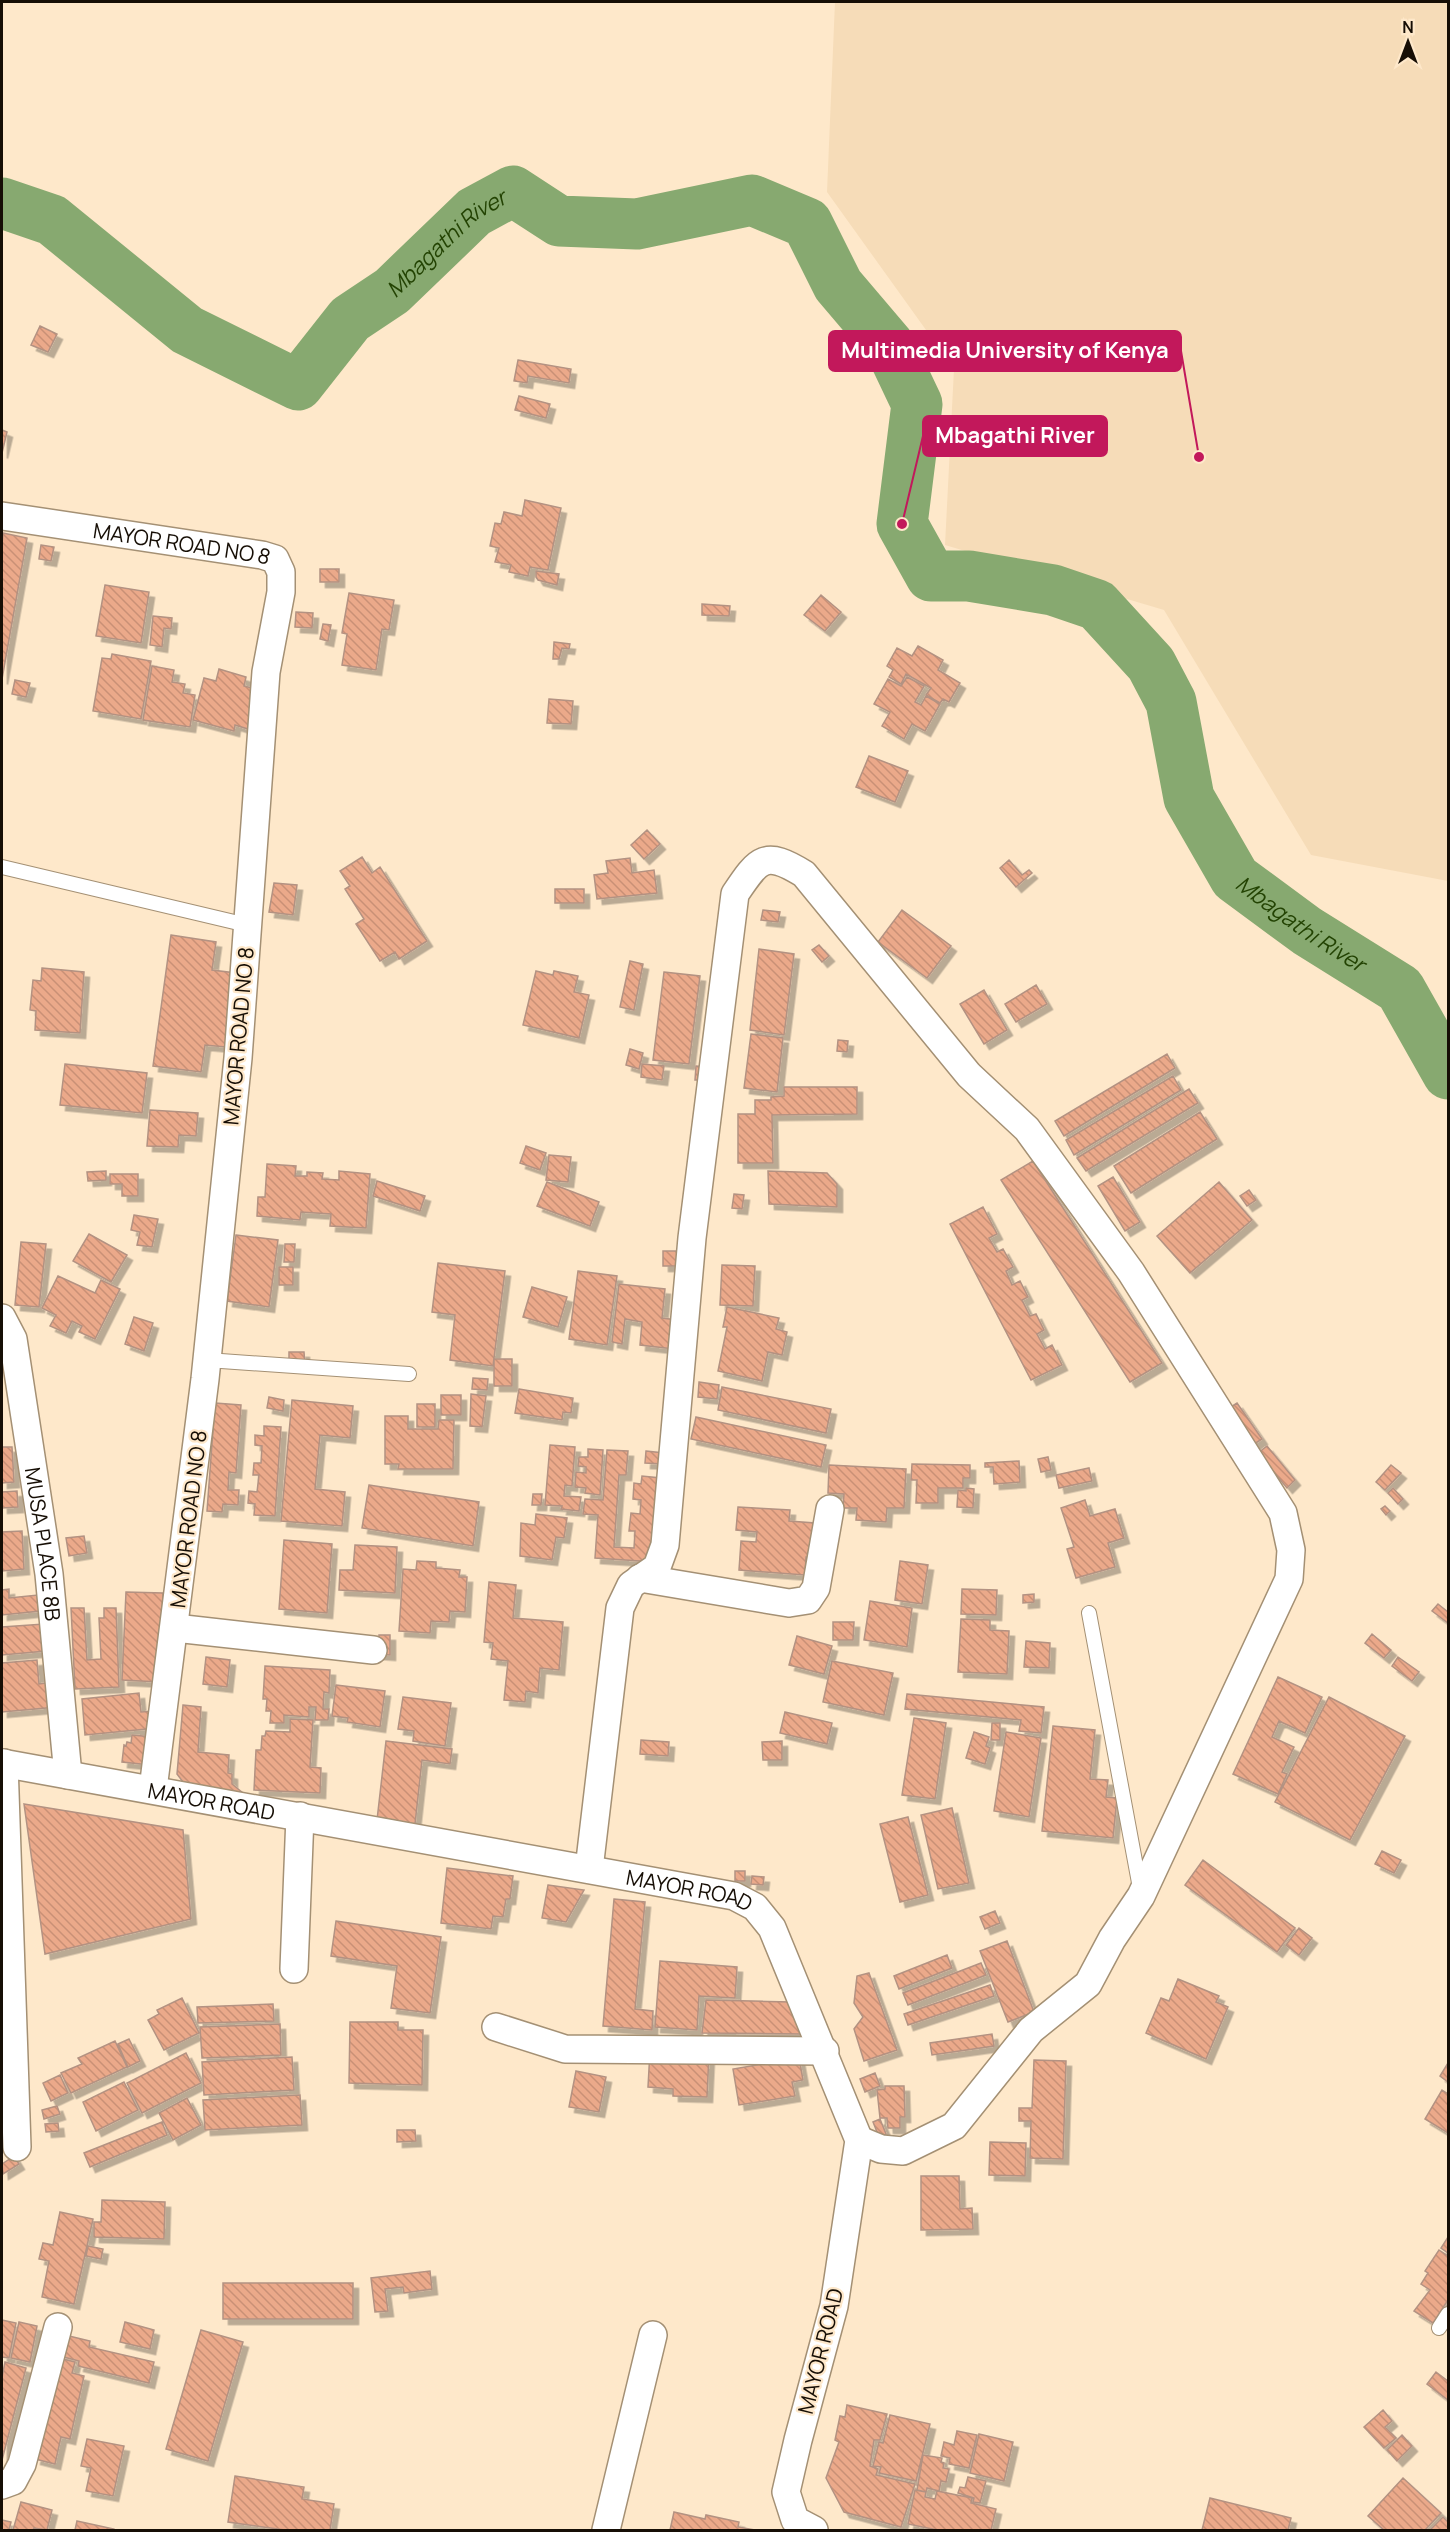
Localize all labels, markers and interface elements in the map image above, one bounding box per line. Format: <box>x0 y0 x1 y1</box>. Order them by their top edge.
north arrow <box>1378 12 1438 72</box>
text: N <box>1402 16 1414 38</box>
water label: Mbagathi River <box>380 181 514 304</box>
callout: Multimedia University of Kenya <box>829 331 1181 371</box>
text: Multimedia University of Kenya <box>841 335 1169 365</box>
callout: Mbagathi River <box>923 416 1107 456</box>
text: Mbagathi River <box>935 420 1095 450</box>
street label: MAYOR ROAD NO 8 <box>91 516 274 571</box>
water label: Mbagathi River <box>1230 869 1374 980</box>
street label: MAYOR ROAD NO 8 <box>216 946 260 1126</box>
street label: MAYOR ROAD NO 8 <box>163 1429 213 1609</box>
street label: MUSA PLACE 8B <box>19 1465 67 1622</box>
street label: MAYOR ROAD <box>146 1776 277 1826</box>
street label: MAYOR ROAD <box>624 1863 758 1917</box>
street label: MAYOR ROAD <box>791 2285 849 2417</box>

